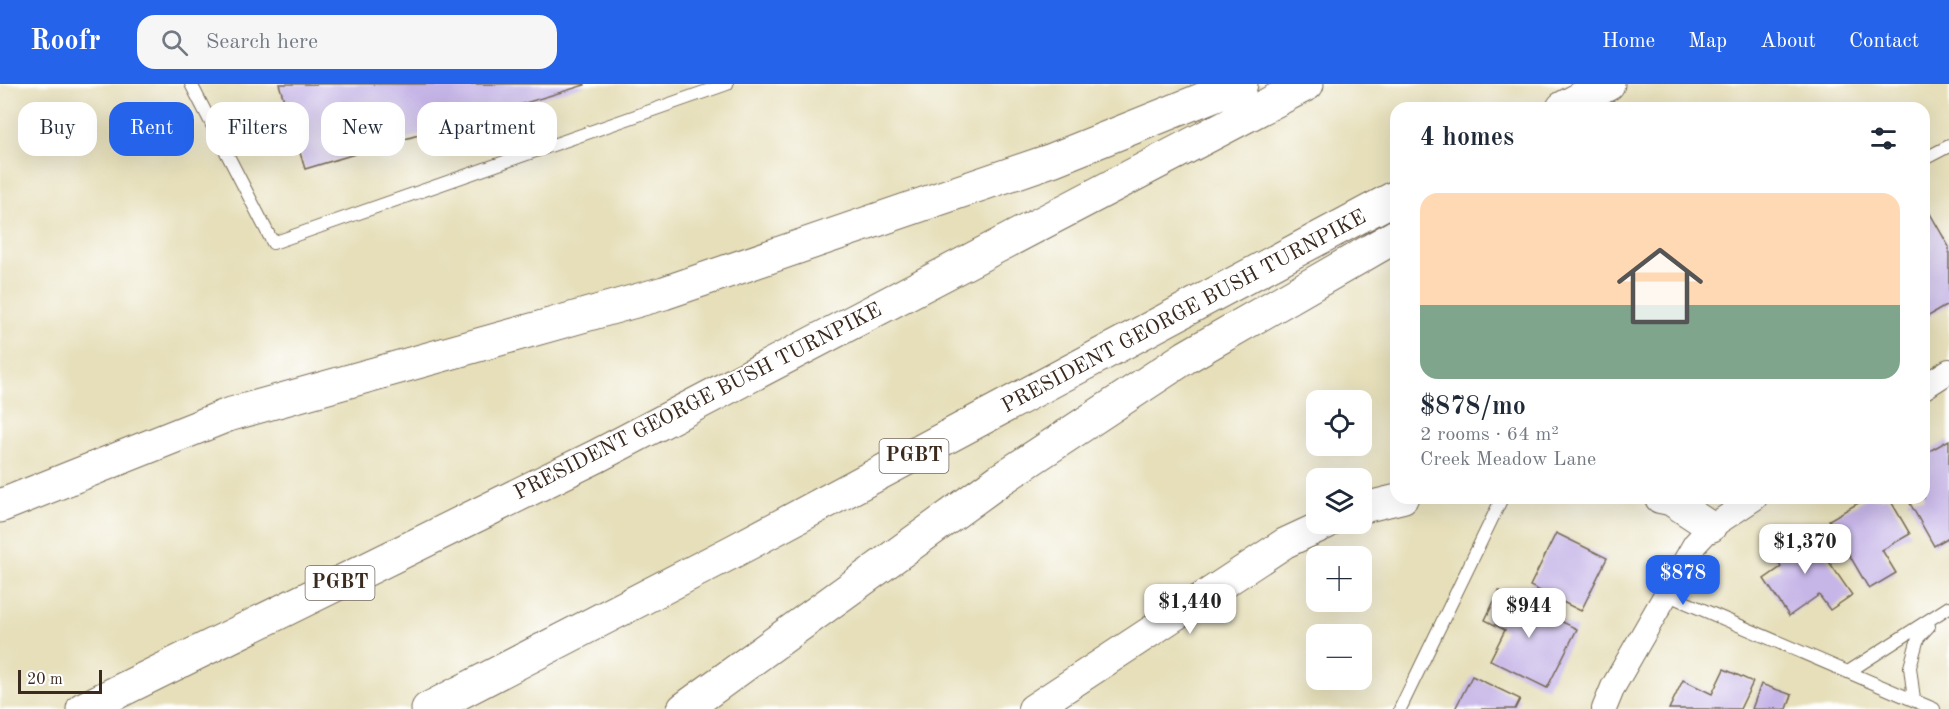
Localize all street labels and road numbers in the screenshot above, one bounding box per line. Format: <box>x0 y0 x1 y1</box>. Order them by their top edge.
street label: PRESIDENT GEORGE BUSH TURNPIKE <box>998 207 1370 417</box>
street label: PRESIDENT GEORGE BUSH TURNPIKE <box>511 300 885 504</box>
road number: PGBT <box>880 439 948 473</box>
road number: PGBT <box>306 566 374 600</box>

